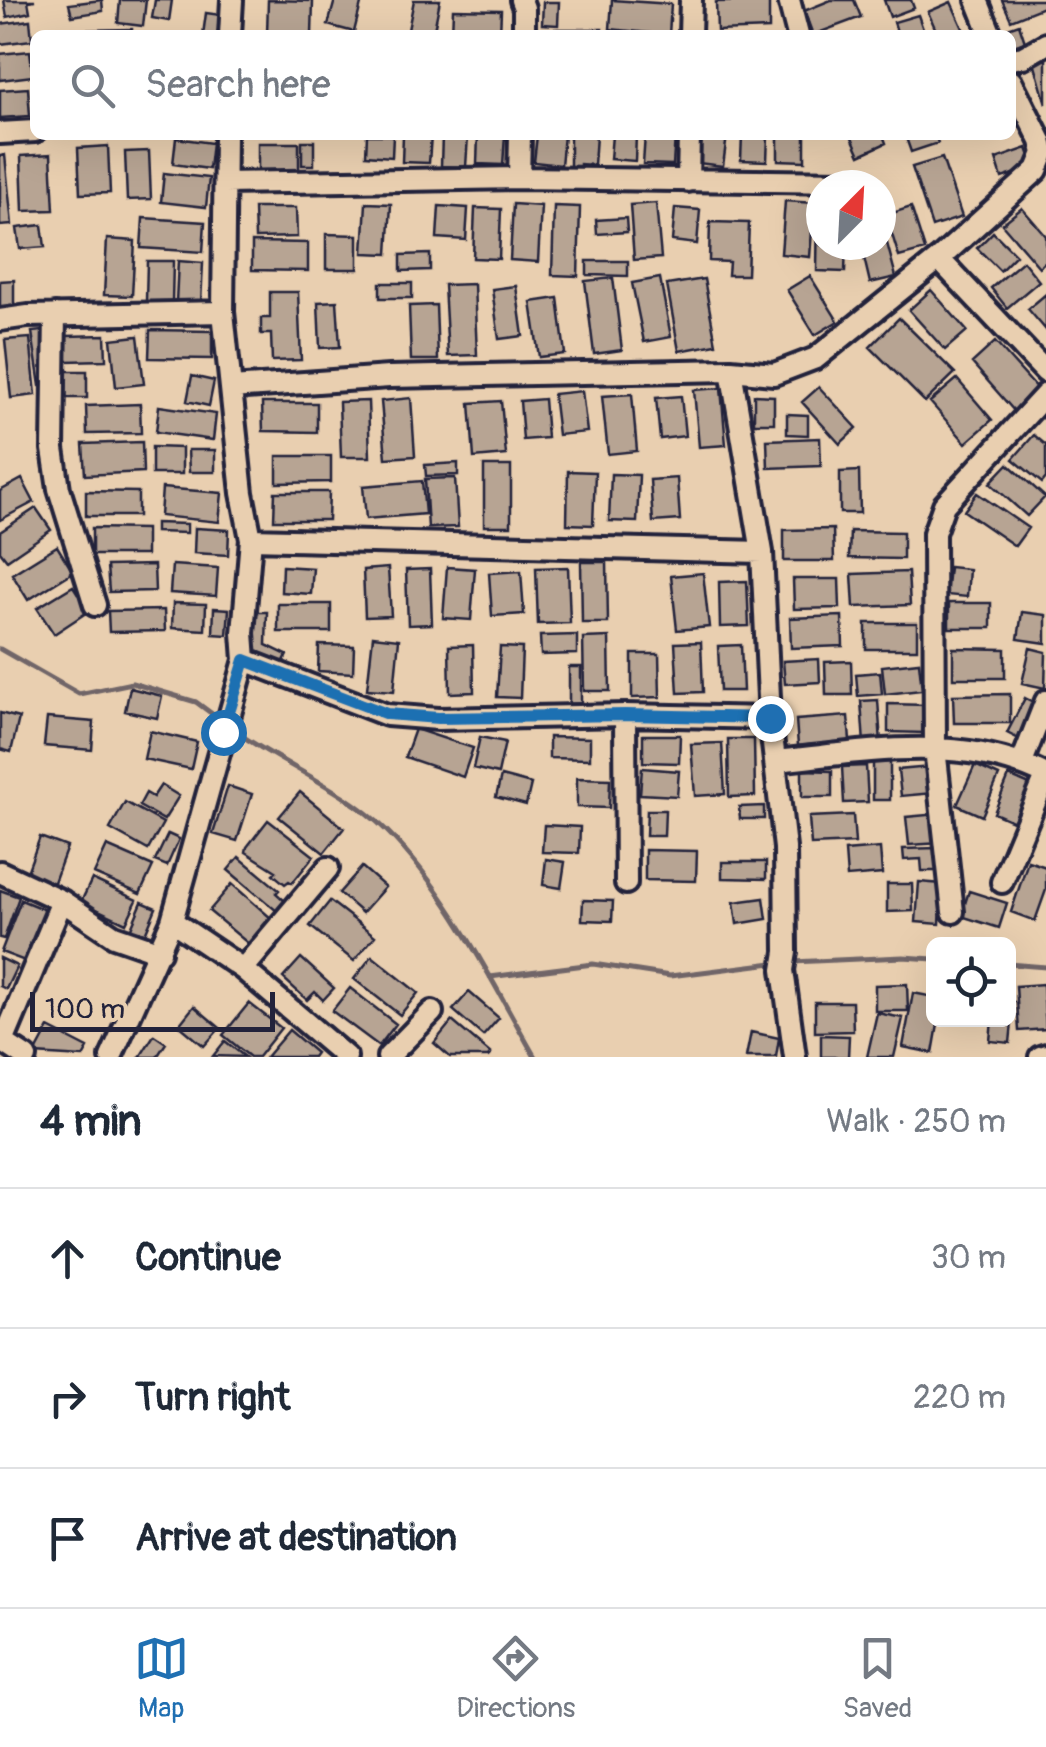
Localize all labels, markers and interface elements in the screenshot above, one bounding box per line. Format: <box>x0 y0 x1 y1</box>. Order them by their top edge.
search box <box>30 30 1016 140</box>
icon: search <box>65 58 120 113</box>
text: Search here <box>145 61 331 109</box>
north arrow <box>806 170 896 260</box>
route end <box>748 696 794 742</box>
route start <box>201 710 247 756</box>
map controls <box>926 937 1016 1027</box>
button: locate <box>926 937 1016 1027</box>
scale bar <box>30 987 275 1032</box>
text: 100 m <box>45 992 125 1027</box>
text: 4 min <box>40 1096 142 1148</box>
text: Walk · 250 m <box>826 1102 1006 1142</box>
icon: ahead <box>40 1231 95 1286</box>
text: Continue <box>135 1234 281 1282</box>
text: 30 m <box>931 1238 1006 1278</box>
icon: right <box>40 1371 95 1426</box>
text: Turn right <box>135 1374 290 1422</box>
text: 220 m <box>913 1378 1006 1418</box>
icon: arrive <box>40 1511 95 1566</box>
text: Arrive at destination <box>135 1514 457 1562</box>
tab: Map <box>134 1631 189 1726</box>
tab: Directions <box>456 1631 575 1726</box>
tab: Saved <box>843 1631 912 1726</box>

